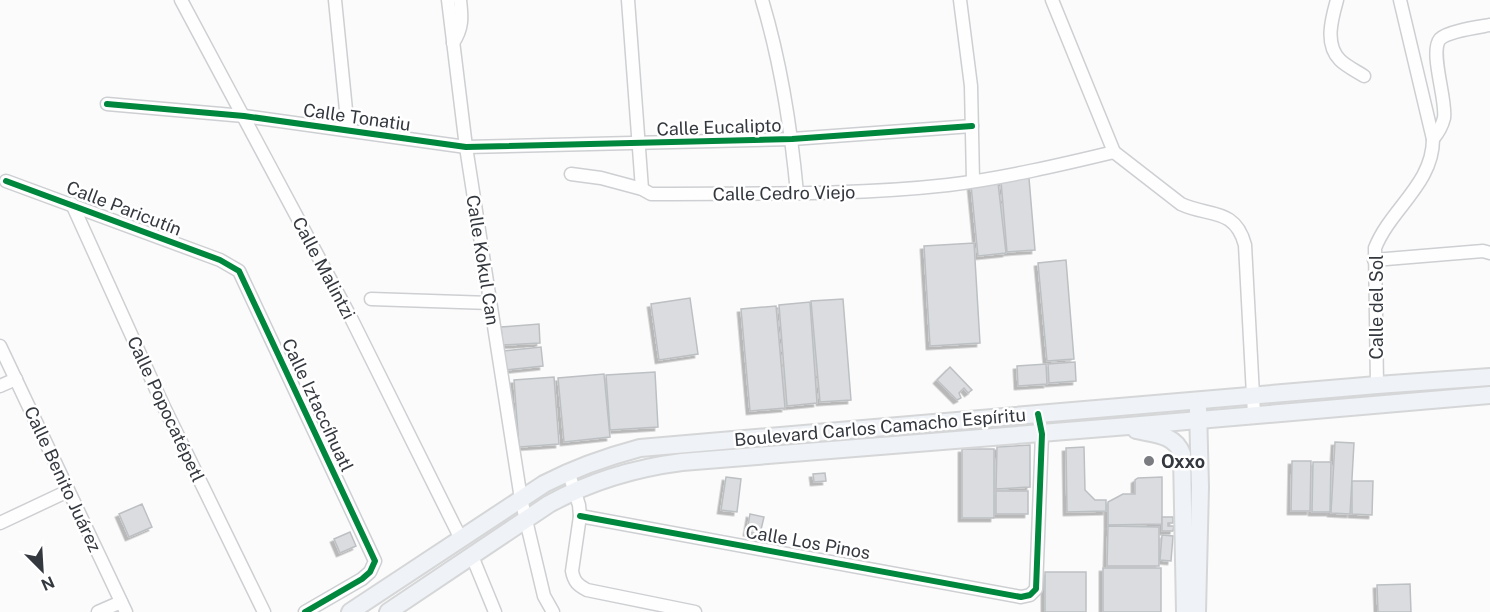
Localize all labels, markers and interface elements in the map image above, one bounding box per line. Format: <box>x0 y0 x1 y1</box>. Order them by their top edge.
street label: Calle Tonatiu <box>302 99 412 135</box>
street label: Calle Eucalipto <box>656 114 782 140</box>
street label: Calle Paricutín <box>63 176 185 240</box>
street label: Calle Cedro Viejo <box>712 181 856 205</box>
street label: Calle Kokul Can <box>462 193 504 327</box>
street label: Calle Malintzi <box>288 213 360 323</box>
street label: Calle del Sol <box>1366 254 1387 360</box>
street label: Calle Popocatépetl <box>123 333 209 485</box>
street label: Calle Iztaccíhuatl <box>278 335 358 475</box>
street label: Calle Benito Juárez <box>20 403 106 555</box>
street label: Boulevard Carlos Camacho Espíritu <box>733 404 1027 450</box>
place label: Oxxo <box>1161 451 1205 472</box>
marker: Oxxo <box>1142 454 1156 468</box>
street label: Calle Los Pinos <box>744 521 872 563</box>
north arrow <box>12 540 72 600</box>
text: N <box>38 572 57 594</box>

